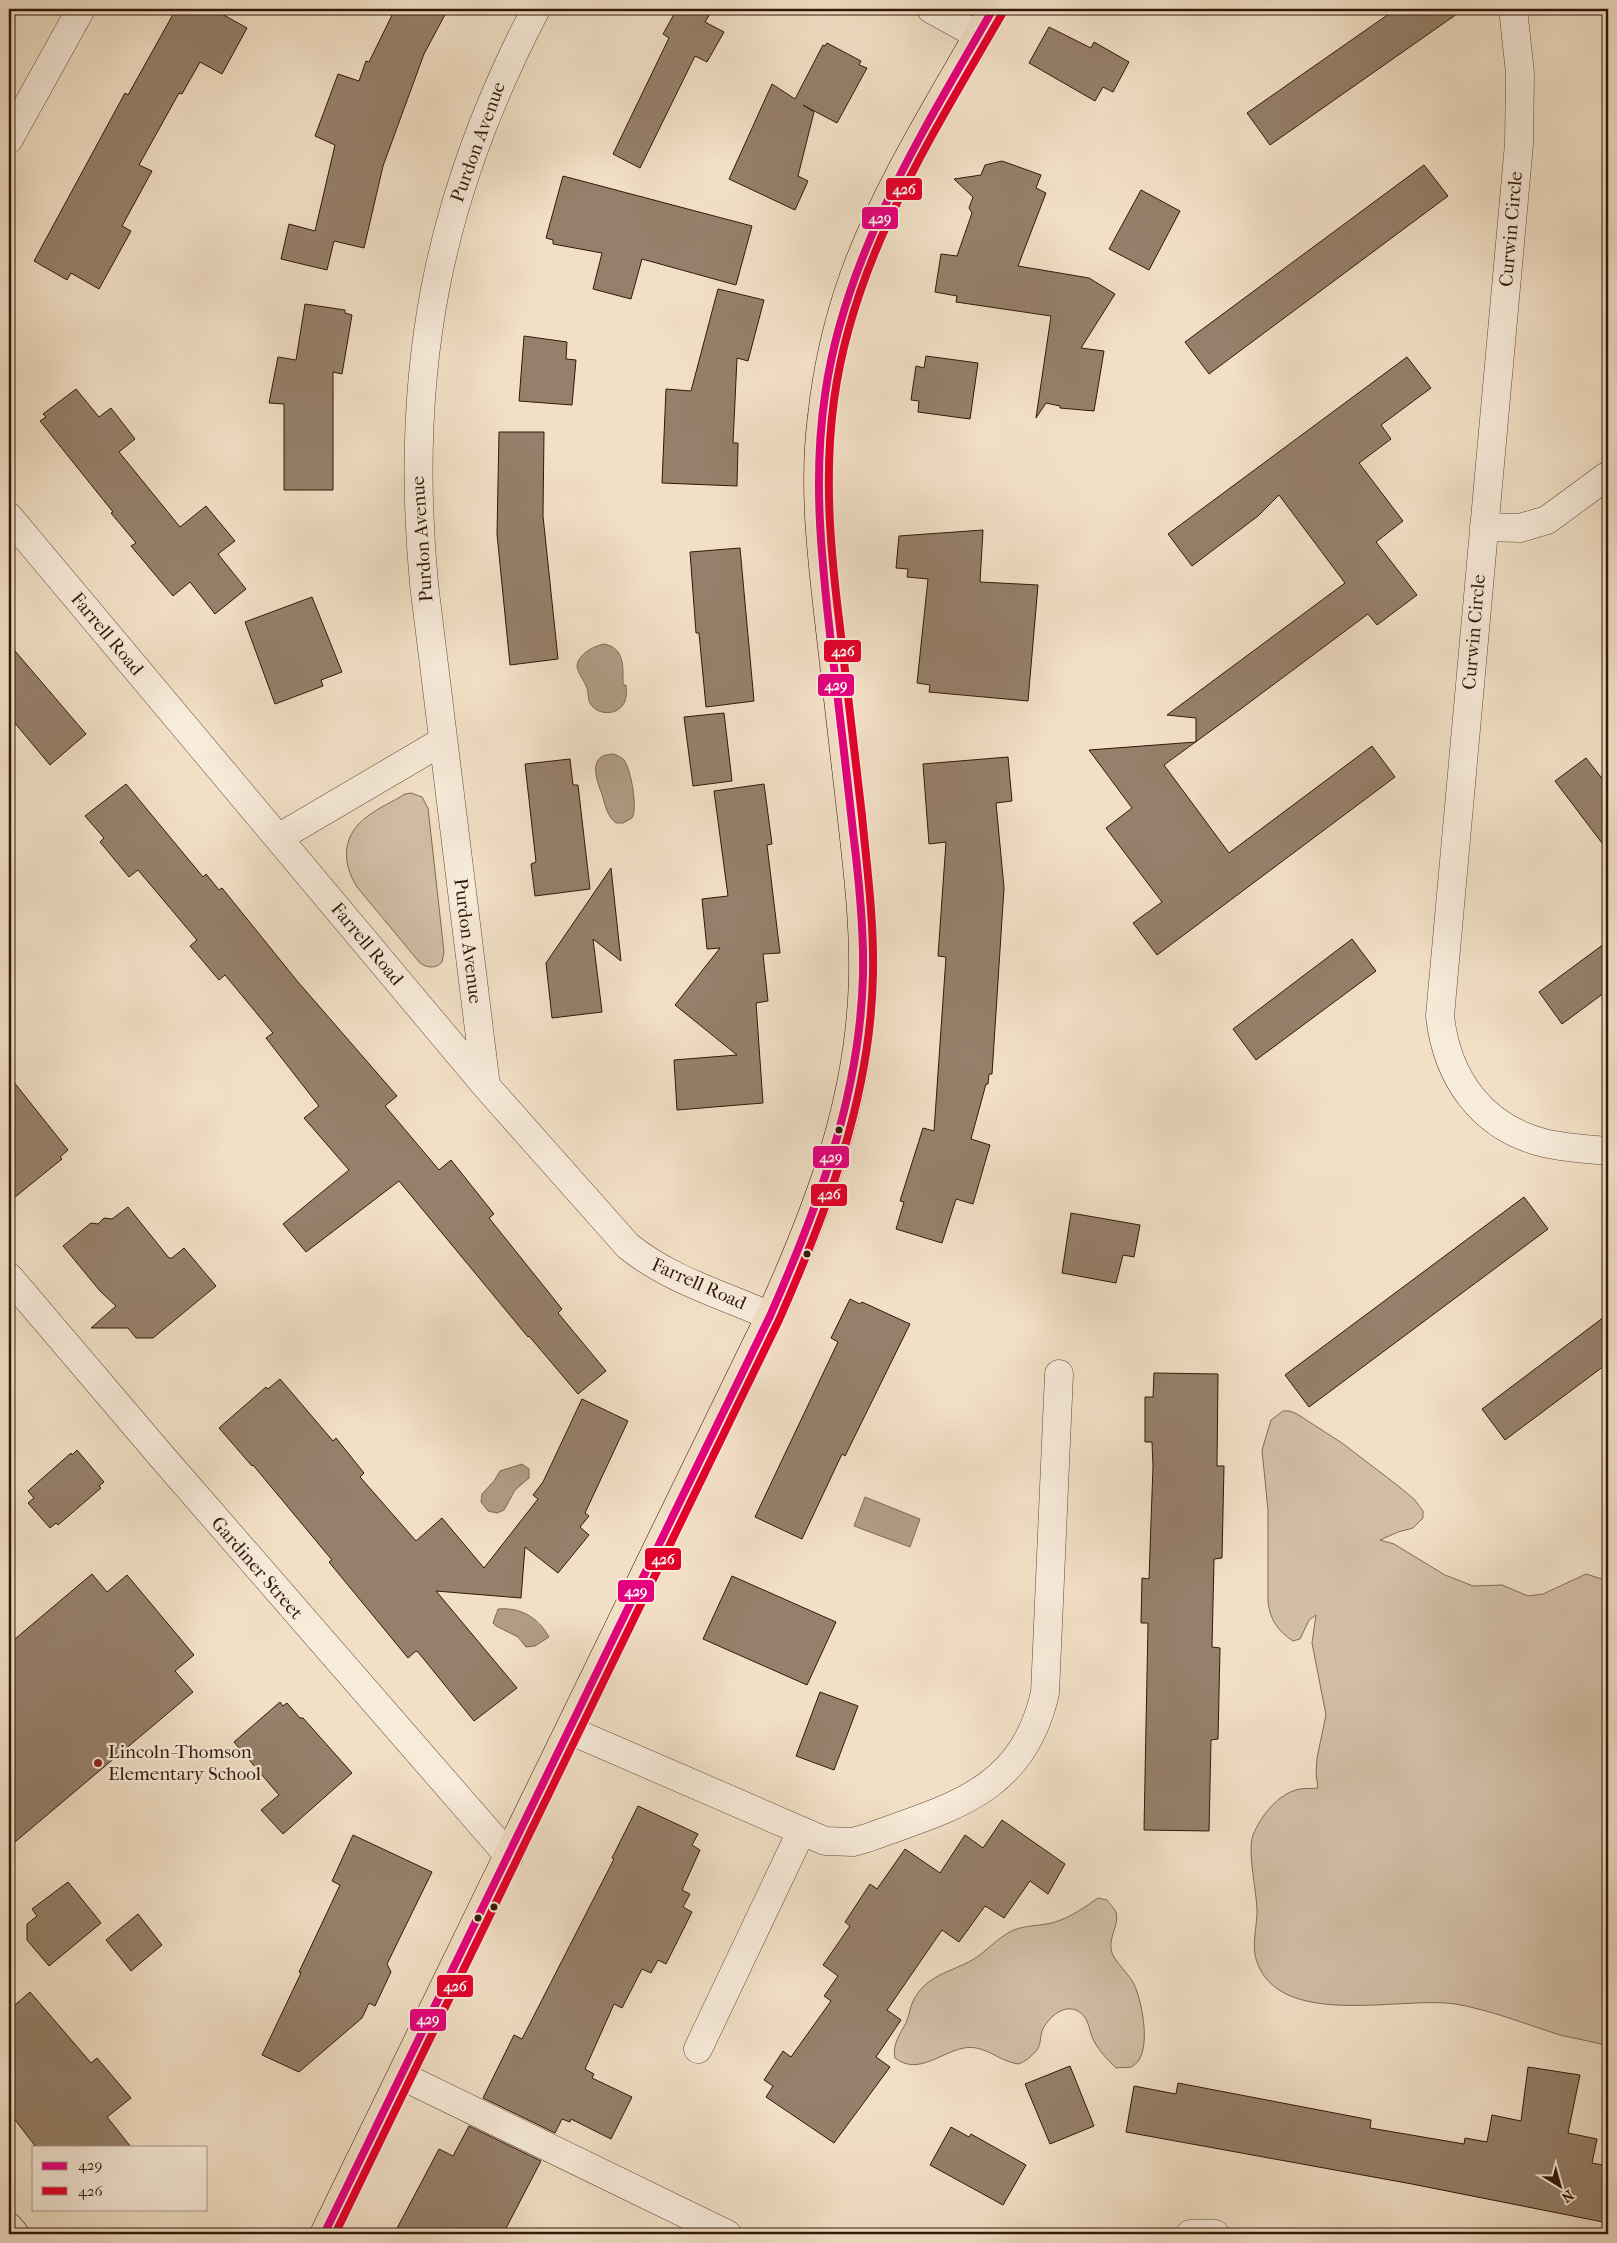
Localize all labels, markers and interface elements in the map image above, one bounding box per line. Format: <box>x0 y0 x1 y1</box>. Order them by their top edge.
street label: Purdon Avenue <box>446 79 510 205</box>
street label: Curwin Circle <box>1495 170 1527 288</box>
line badge: 426 <box>885 177 923 201</box>
text: 426 <box>891 181 916 198</box>
line badge: 429 <box>861 206 899 230</box>
text: 429 <box>868 210 891 227</box>
street label: Purdon Avenue <box>407 475 437 603</box>
street label: Curwin Circle <box>1458 573 1490 691</box>
street label: Farrell Road <box>66 588 148 680</box>
line badge: 426 <box>823 639 862 663</box>
text: 426 <box>830 643 855 660</box>
line badge: 429 <box>817 673 855 697</box>
text: 429 <box>824 677 847 694</box>
street label: Purdon Avenue <box>449 877 487 1005</box>
street label: Farrell Road <box>326 898 408 990</box>
unlabelled marker <box>834 1125 844 1135</box>
line badge: 429 <box>812 1145 850 1169</box>
text: 429 <box>819 1149 842 1166</box>
line badge: 426 <box>810 1183 848 1207</box>
text: 426 <box>816 1186 841 1203</box>
unlabelled marker <box>802 1249 812 1259</box>
street label: Farrell Road <box>648 1253 750 1315</box>
street label: Gardiner Street <box>206 1512 308 1624</box>
line badge: 426 <box>644 1547 682 1571</box>
text: 426 <box>650 1551 675 1568</box>
line badge: 429 <box>617 1579 655 1603</box>
text: 429 <box>624 1583 647 1600</box>
place label: Lincoln-Thomson Elementary School <box>108 1741 261 1785</box>
marker: Lincoln-Thomson Elementary School <box>92 1757 104 1769</box>
unlabelled marker <box>489 1902 499 1912</box>
unlabelled marker <box>473 1913 483 1923</box>
line badge: 426 <box>436 1974 474 1998</box>
text: 426 <box>442 1978 467 1995</box>
line badge: 429 <box>409 2008 447 2032</box>
text: 429 <box>416 2011 439 2028</box>
legend <box>32 2146 208 2210</box>
text: 429 <box>78 2156 103 2174</box>
north arrow <box>1534 2160 1584 2210</box>
text: 426 <box>78 2182 104 2200</box>
text: N <box>1558 2186 1577 2206</box>

